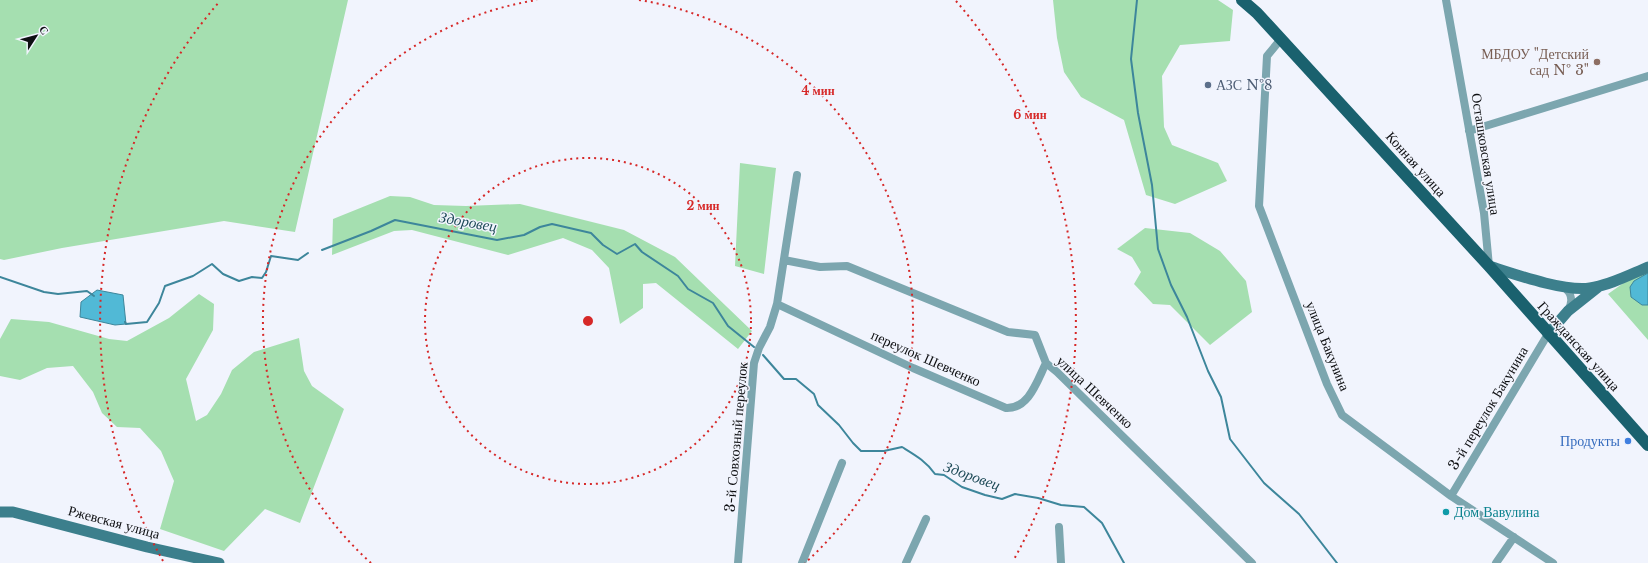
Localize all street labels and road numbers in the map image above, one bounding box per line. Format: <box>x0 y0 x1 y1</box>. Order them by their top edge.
street label: Осташковская улица <box>1467 92 1505 217</box>
street label: Конная улица <box>1382 128 1451 201</box>
street label: Гражданская улица <box>1534 297 1625 395</box>
street label: улица Бакунина <box>1302 299 1354 394</box>
street label: переулок Шевченко <box>868 326 984 390</box>
street label: 3-й переулок Бакунина <box>1444 342 1532 473</box>
street label: улица Шевченко <box>1053 352 1137 432</box>
street label: 3-й Совхозный переулок <box>720 361 752 513</box>
street label: Ржевская улица <box>66 501 163 543</box>

